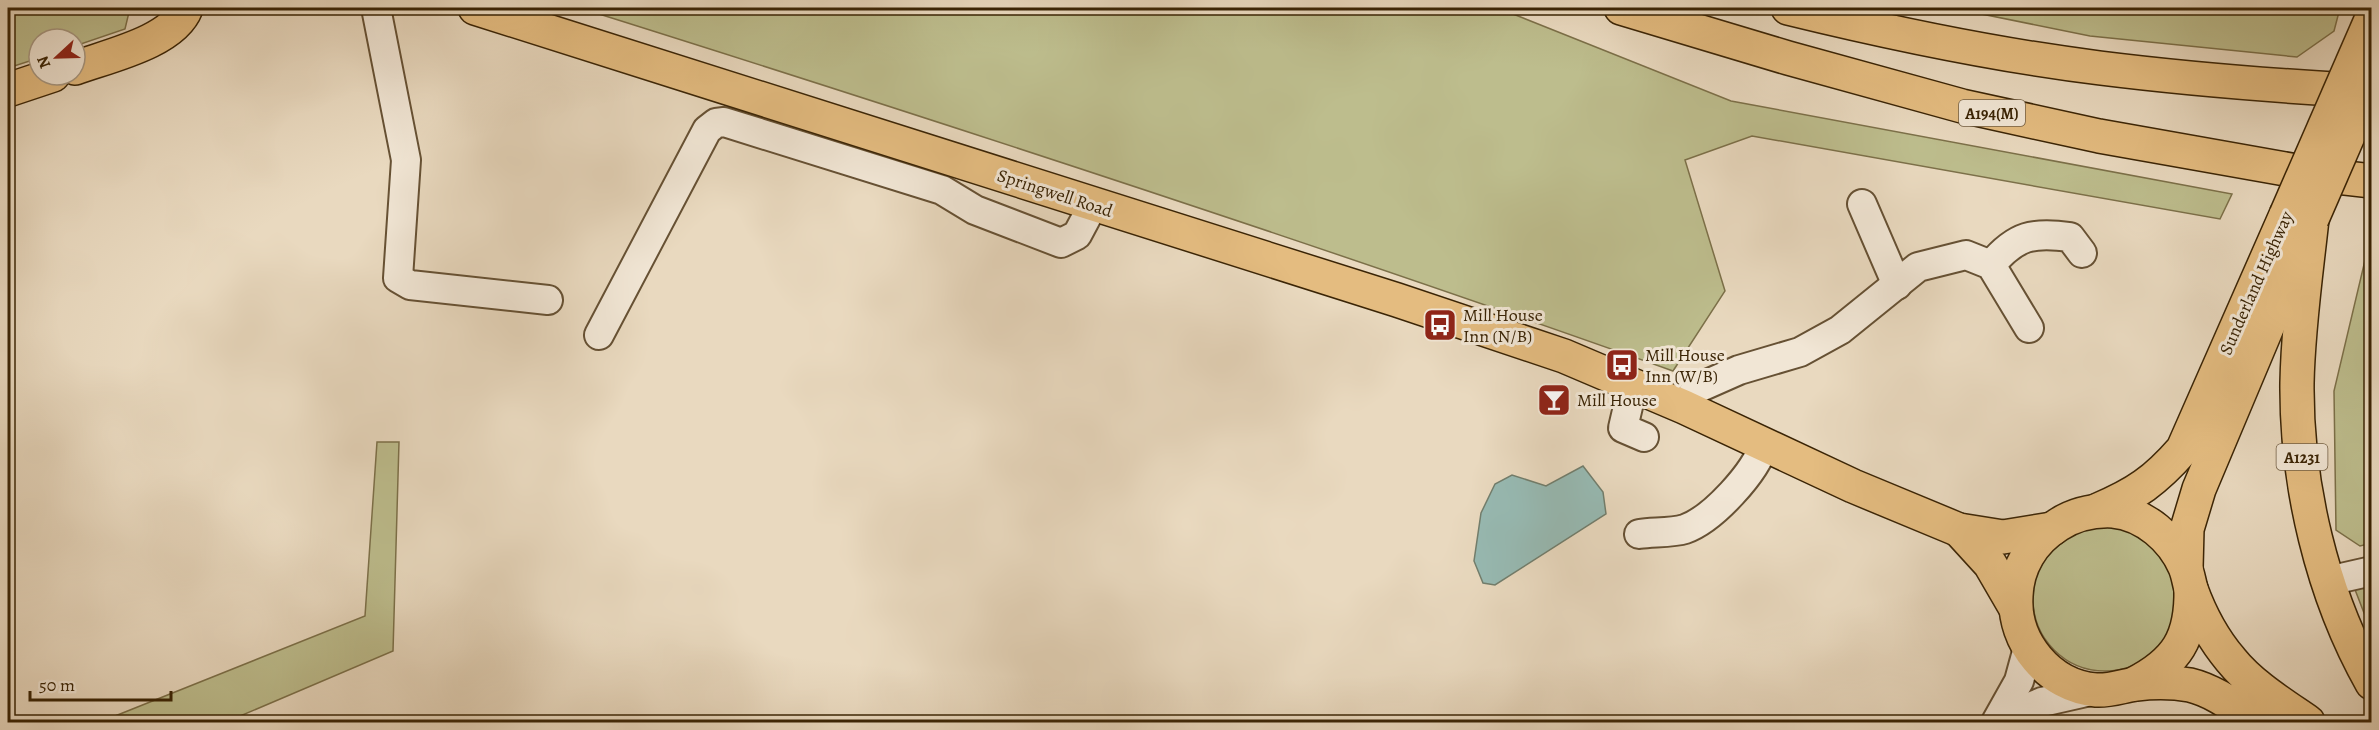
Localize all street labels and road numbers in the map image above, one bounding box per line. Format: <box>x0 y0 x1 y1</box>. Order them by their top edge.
road number: A194(M) <box>1959 100 2025 126</box>
street label: Springwell Road <box>994 163 1116 223</box>
street label: Sunderland Highway <box>2214 206 2299 359</box>
road number: A1231 <box>2276 444 2328 470</box>

